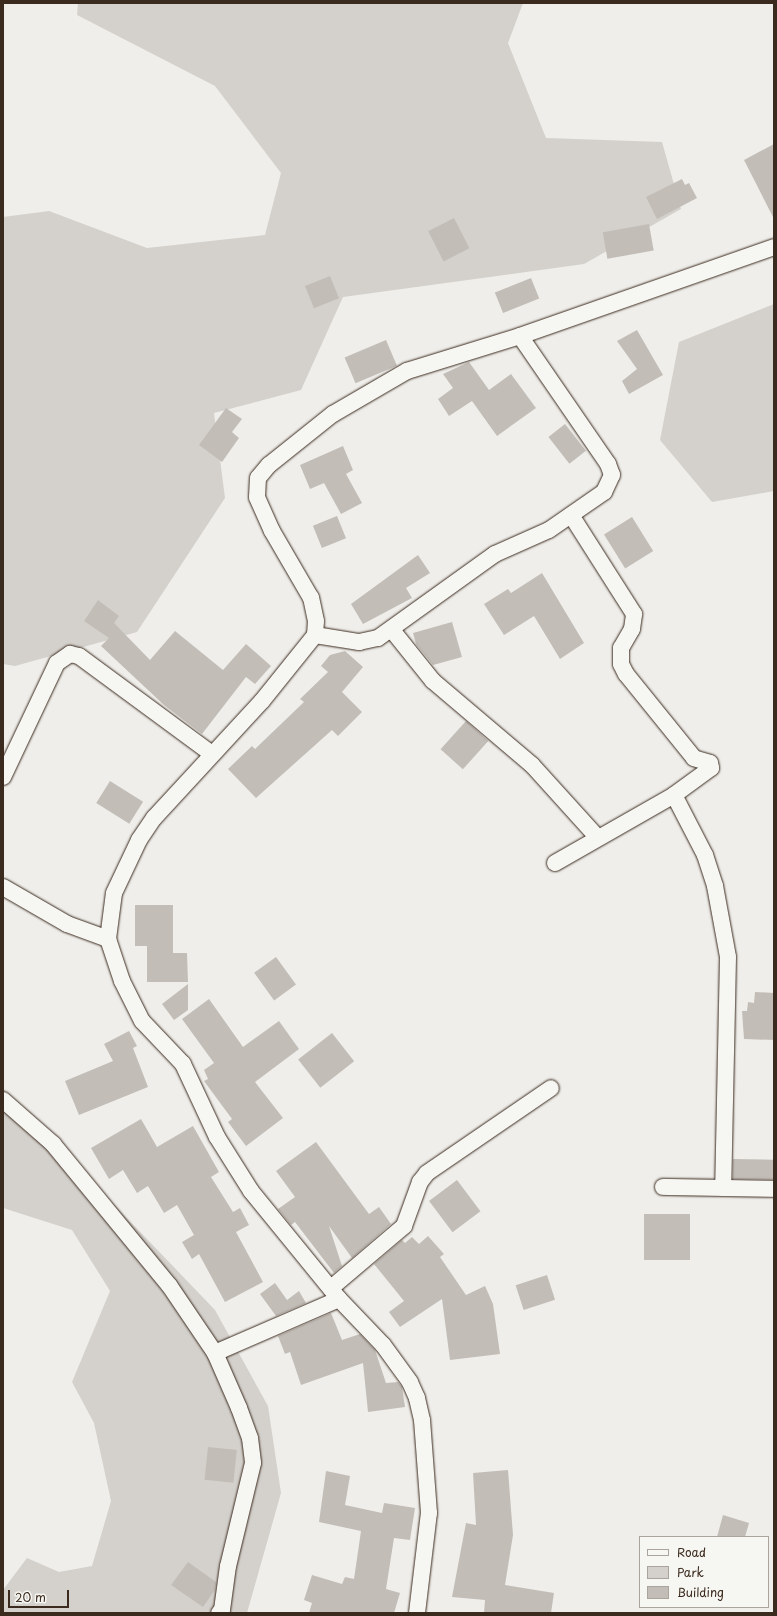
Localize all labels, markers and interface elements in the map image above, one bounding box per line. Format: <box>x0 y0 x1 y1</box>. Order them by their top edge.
legend <box>639 1536 769 1608</box>
text: Road <box>677 1543 706 1561</box>
text: Park <box>677 1563 704 1581</box>
scale bar <box>10 1582 71 1608</box>
text: Building <box>677 1583 724 1601</box>
text: 20 m <box>15 1588 46 1606</box>

